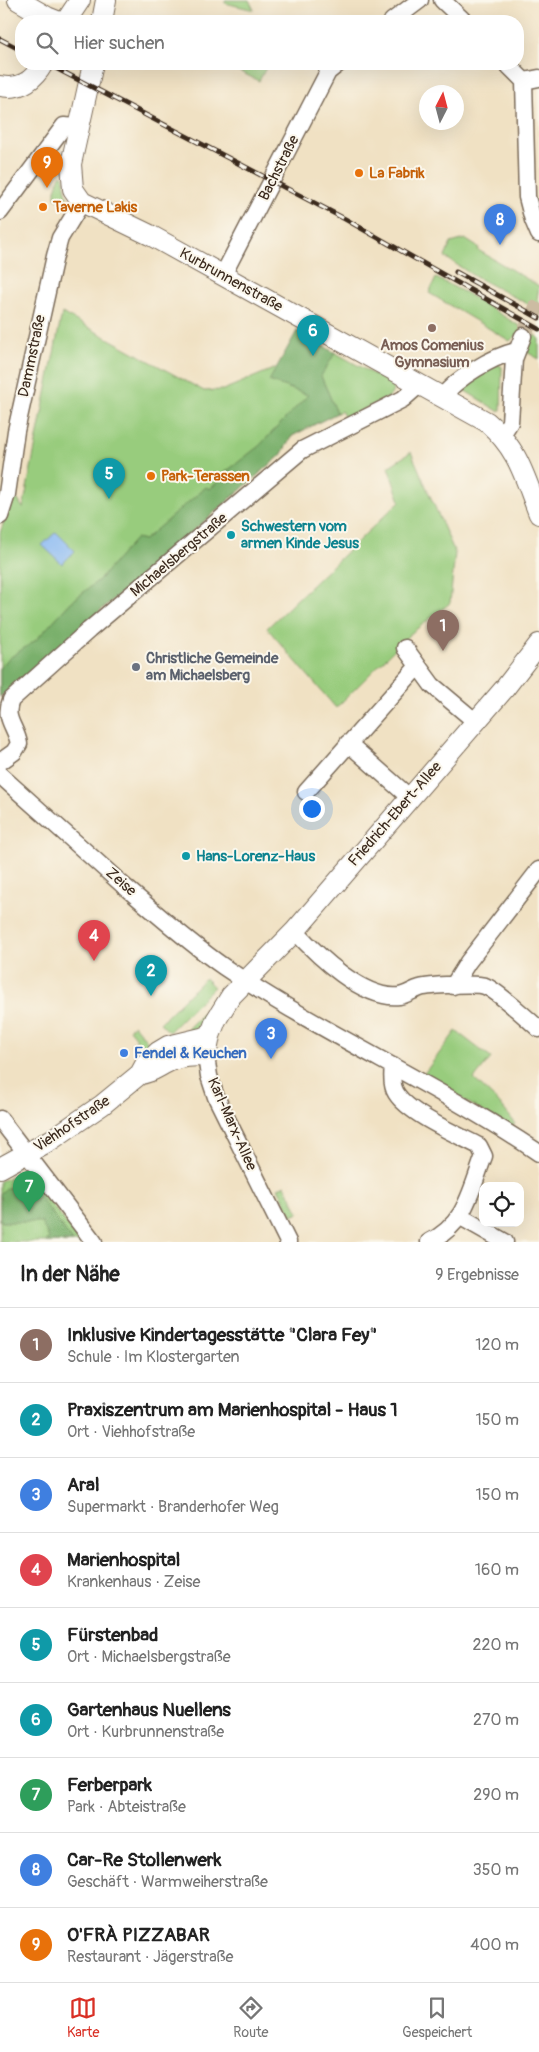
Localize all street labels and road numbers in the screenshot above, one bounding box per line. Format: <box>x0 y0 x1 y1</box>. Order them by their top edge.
street label: Bachstraße <box>254 132 304 204</box>
street label: Kurbrunnenstraße <box>176 244 286 317</box>
street label: Dammstraße <box>14 313 50 399</box>
street label: Michaelsbergstraße <box>127 508 232 601</box>
street label: Friedrich-Ebert-Allee <box>344 757 446 870</box>
street label: Zeise <box>102 864 141 901</box>
street label: Karl-Marx-Allee <box>203 1074 261 1174</box>
street label: Viehhofstraße <box>30 1091 114 1156</box>

